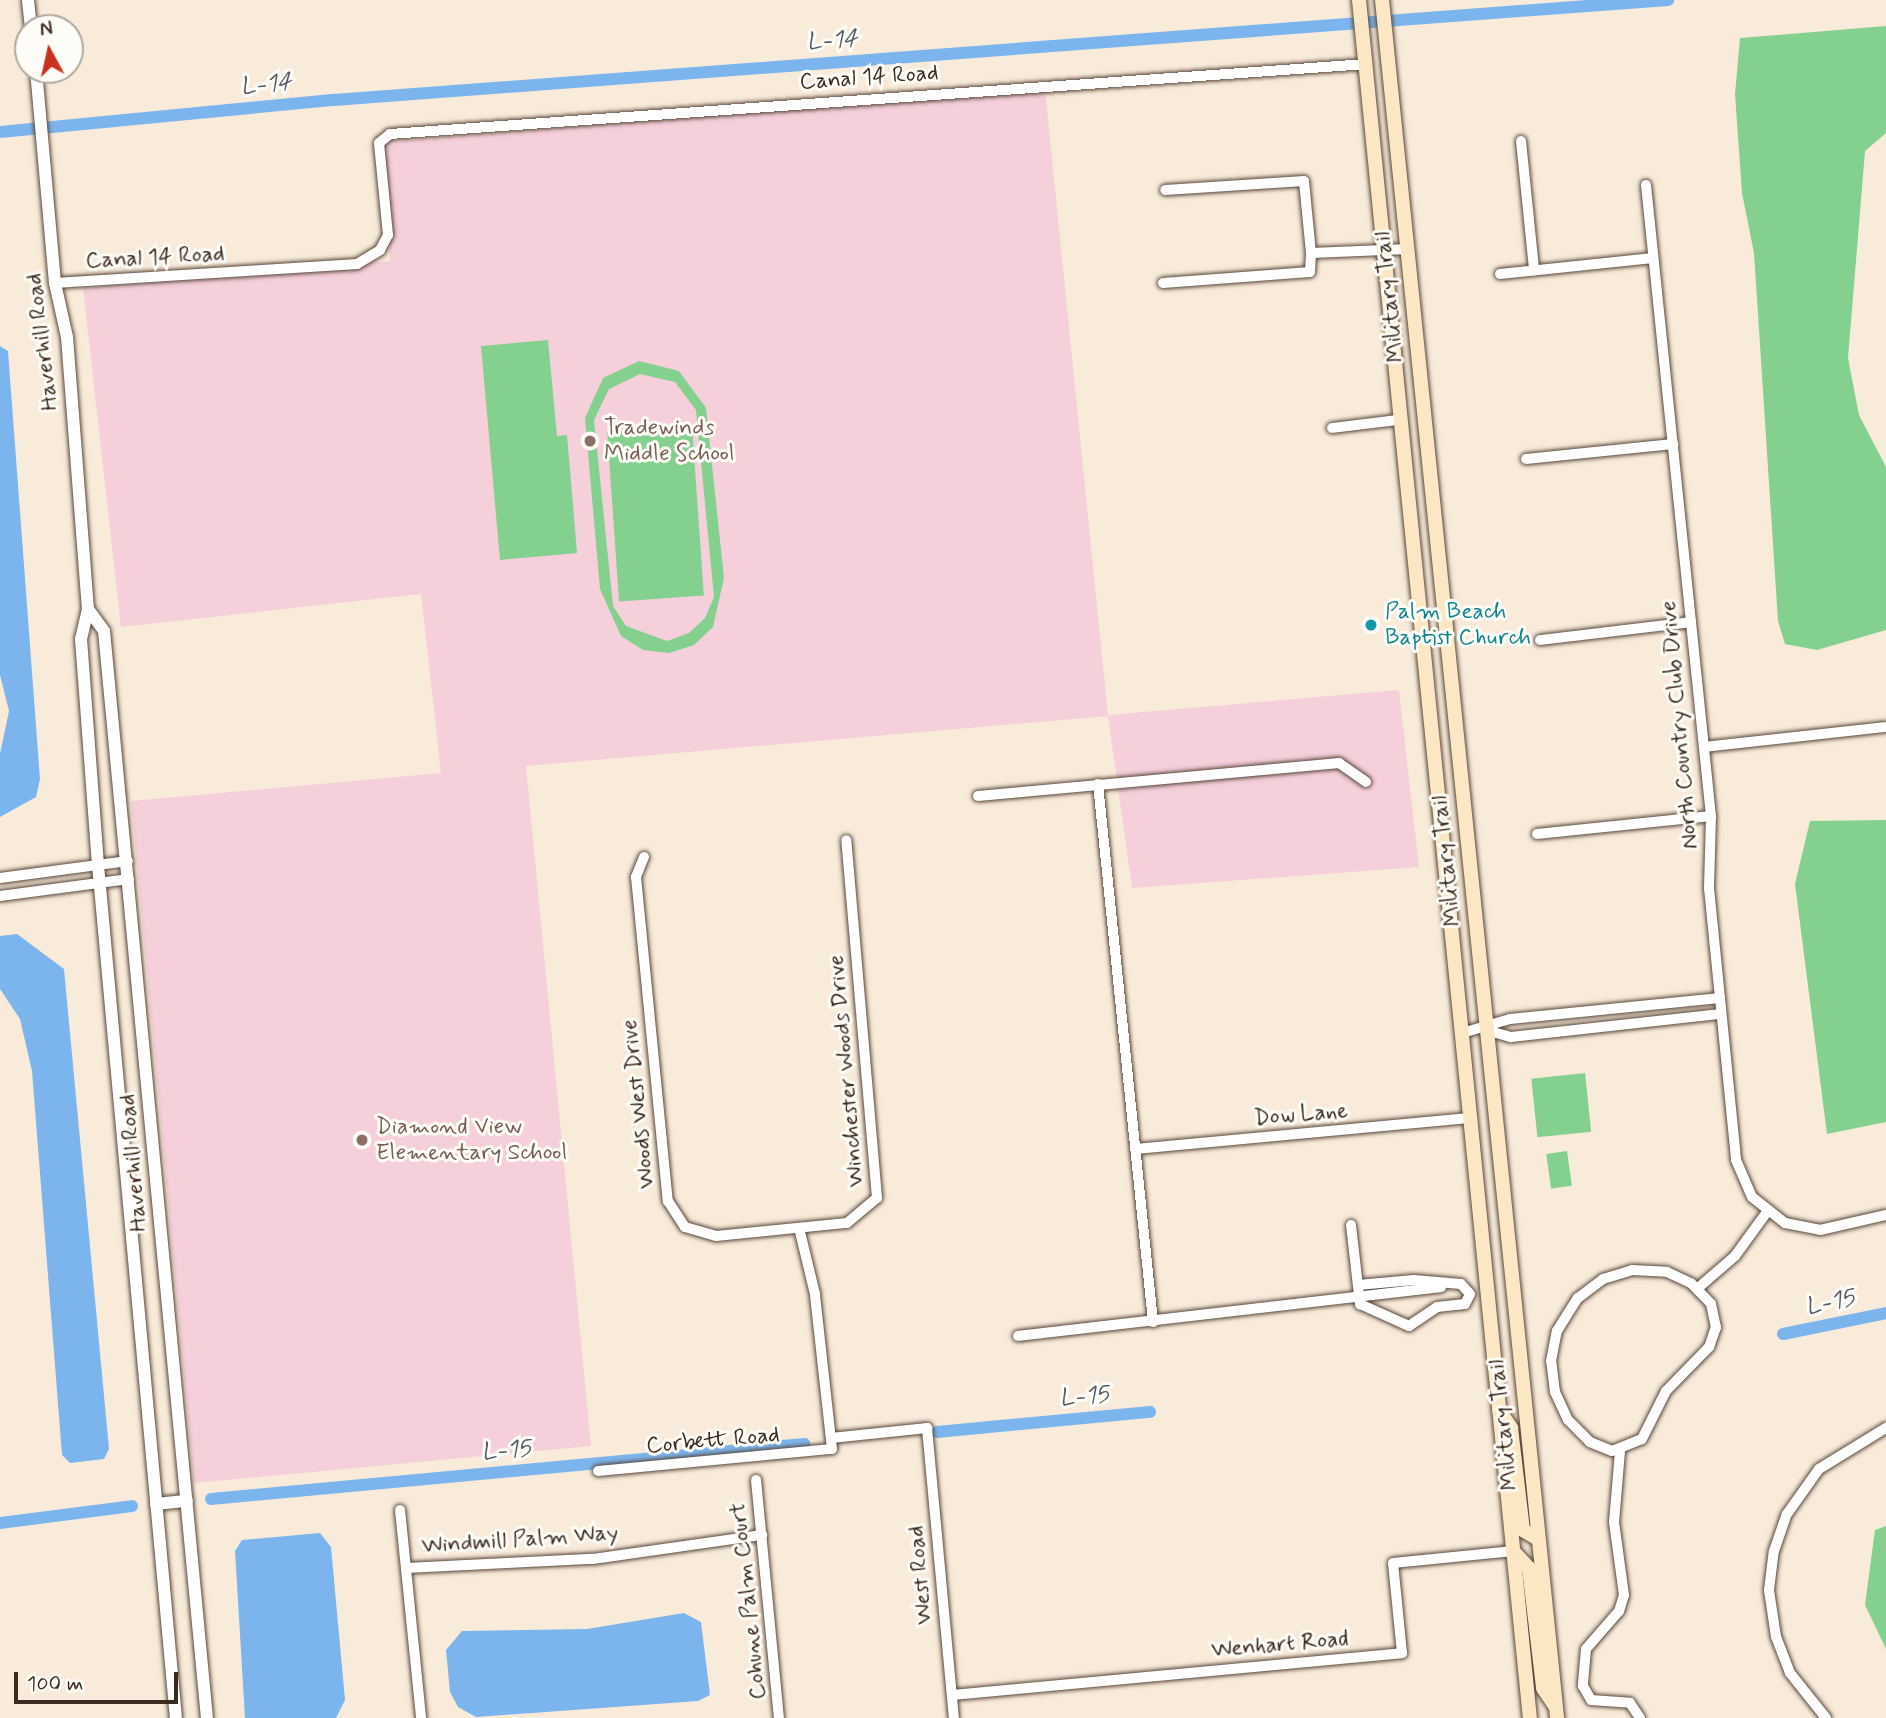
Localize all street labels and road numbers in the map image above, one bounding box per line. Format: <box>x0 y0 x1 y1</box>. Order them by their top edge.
street label: Canal 14 Road <box>799 59 939 97</box>
street label: Military Trail <box>1369 230 1411 364</box>
street label: Canal 14 Road <box>85 241 225 275</box>
street label: Haverhill Road <box>21 272 65 412</box>
street label: North Country Club Drive <box>1655 601 1705 849</box>
street label: Military Trail <box>1426 794 1468 928</box>
street label: Winchester Woods Drive <box>823 954 871 1188</box>
street label: Woods West Drive <box>616 1018 662 1190</box>
street label: Haverhill Road <box>114 1093 154 1233</box>
street label: Dow Lane <box>1252 1097 1350 1133</box>
street label: Military Trail <box>1483 1358 1525 1492</box>
street label: Corbett Road <box>645 1421 781 1461</box>
street label: Cohune Palm Court <box>725 1501 773 1701</box>
street label: Windmill Palm Way <box>421 1519 619 1561</box>
street label: West Road <box>903 1524 939 1626</box>
street label: Wenhart Road <box>1211 1625 1349 1665</box>

